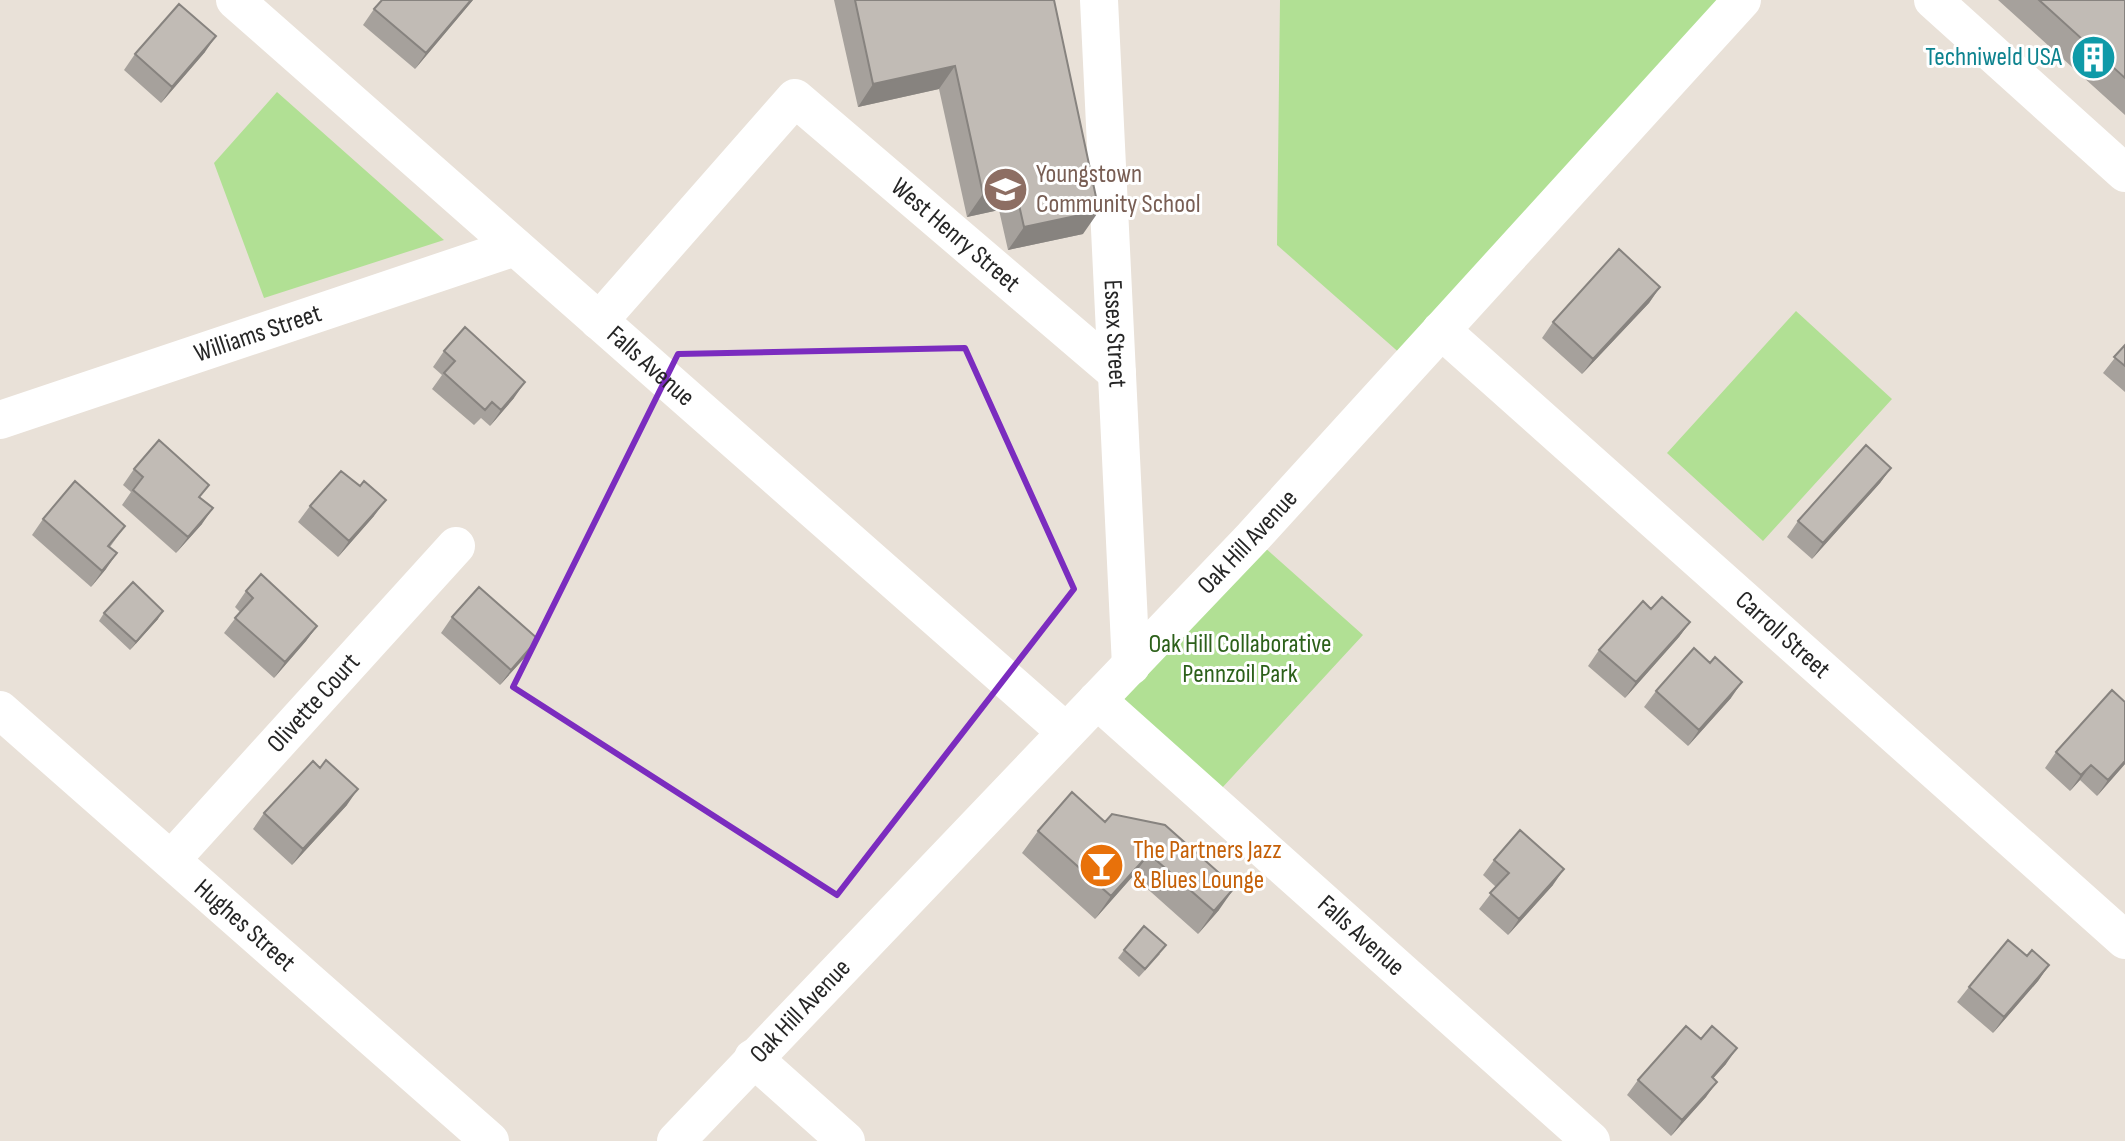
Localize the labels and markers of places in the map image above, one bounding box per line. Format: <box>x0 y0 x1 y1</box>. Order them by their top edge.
building icon: Techniweld USA <box>2069 33 2117 81</box>
place label: Techniweld USA <box>1925 42 2063 73</box>
place label: Youngstown Community School <box>1036 159 1201 220</box>
school or university icon: Youngstown Community School <box>981 165 1029 213</box>
place label: The Partners Jazz & Blues Lounge <box>1133 835 1282 896</box>
bar icon: The Partners Jazz & Blues Lounge <box>1078 841 1126 889</box>

